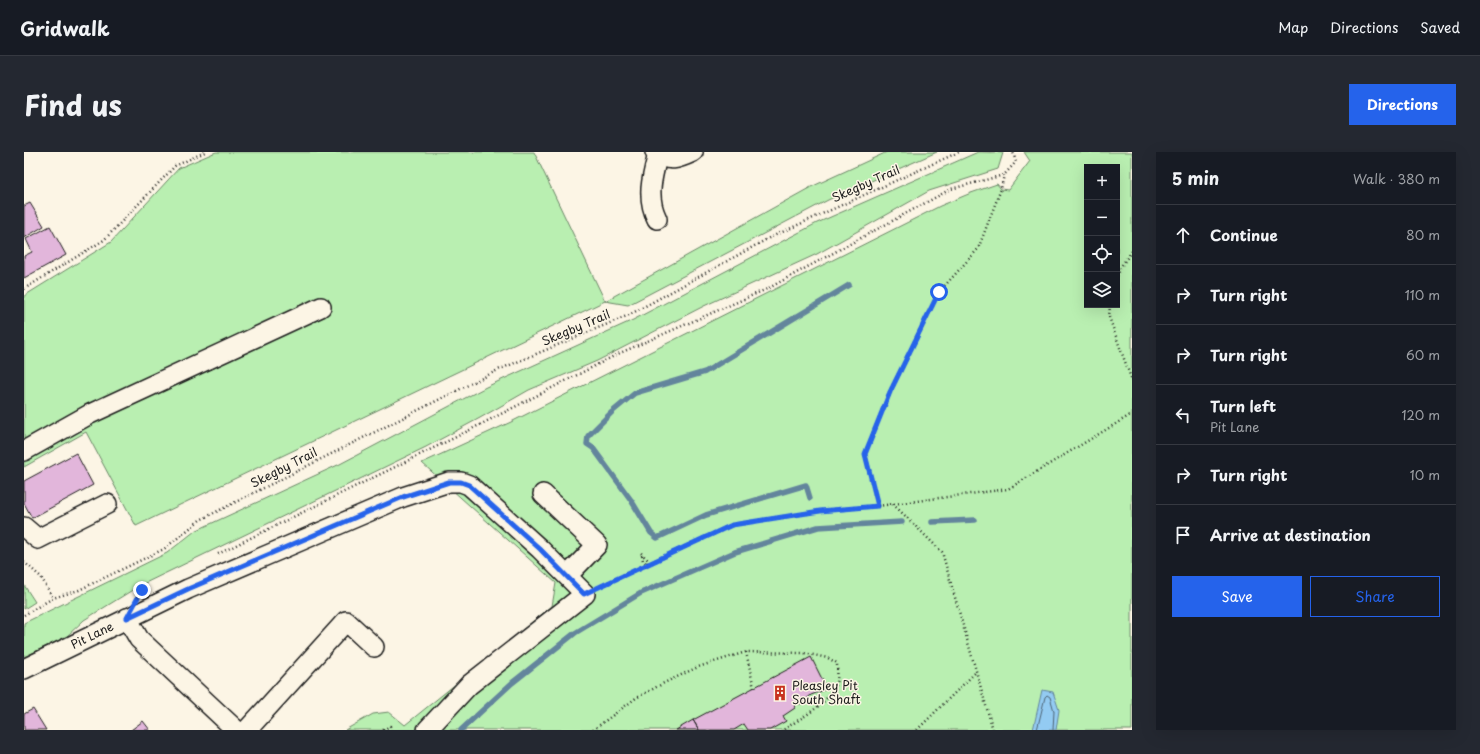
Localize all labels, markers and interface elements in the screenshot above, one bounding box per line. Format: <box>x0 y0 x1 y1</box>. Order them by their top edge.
text: Gridwalk <box>20 14 110 42</box>
text: Map <box>1278 17 1308 38</box>
text: Directions <box>1330 17 1398 38</box>
text: Saved <box>1420 17 1460 38</box>
text: Find us <box>24 83 122 126</box>
button: Directions <box>1349 84 1456 125</box>
street label: Skegby Trail <box>829 160 903 206</box>
map controls <box>1084 164 1120 308</box>
button: + <box>1084 164 1120 200</box>
text: 5 min <box>1172 165 1219 191</box>
text: Walk · 380 m <box>1353 169 1440 188</box>
button: − <box>1084 200 1120 236</box>
text: Continue <box>1210 223 1278 246</box>
icon: ahead <box>1172 224 1194 246</box>
text: 80 m <box>1406 225 1440 244</box>
button: locate <box>1084 236 1120 272</box>
button: layers <box>1084 272 1120 308</box>
route start <box>930 283 948 301</box>
text: Turn right <box>1210 283 1287 306</box>
icon: right <box>1172 284 1194 306</box>
text: 110 m <box>1405 285 1440 304</box>
street label: Skegby Trail <box>539 305 613 350</box>
text: Turn right <box>1210 343 1287 366</box>
icon: right <box>1172 344 1194 366</box>
text: 60 m <box>1406 345 1440 364</box>
text: Turn left <box>1210 394 1276 417</box>
icon: left <box>1172 404 1194 426</box>
text: 120 m <box>1401 405 1440 424</box>
text: Pit Lane <box>1210 417 1260 436</box>
street label: Skegby Trail <box>247 443 320 492</box>
text: Turn right <box>1210 463 1287 486</box>
icon: right <box>1172 464 1194 486</box>
text: 10 m <box>1410 465 1440 484</box>
text: Arrive at destination <box>1210 523 1371 546</box>
icon: arrive <box>1172 524 1194 546</box>
button: Save <box>1172 576 1302 617</box>
button: Share <box>1310 576 1440 617</box>
route end <box>133 581 151 599</box>
street label: Pit Lane <box>67 617 117 653</box>
place label: Pleasley Pit South Shaft <box>792 676 861 708</box>
building icon: Pleasley Pit South Shaft <box>771 684 789 702</box>

